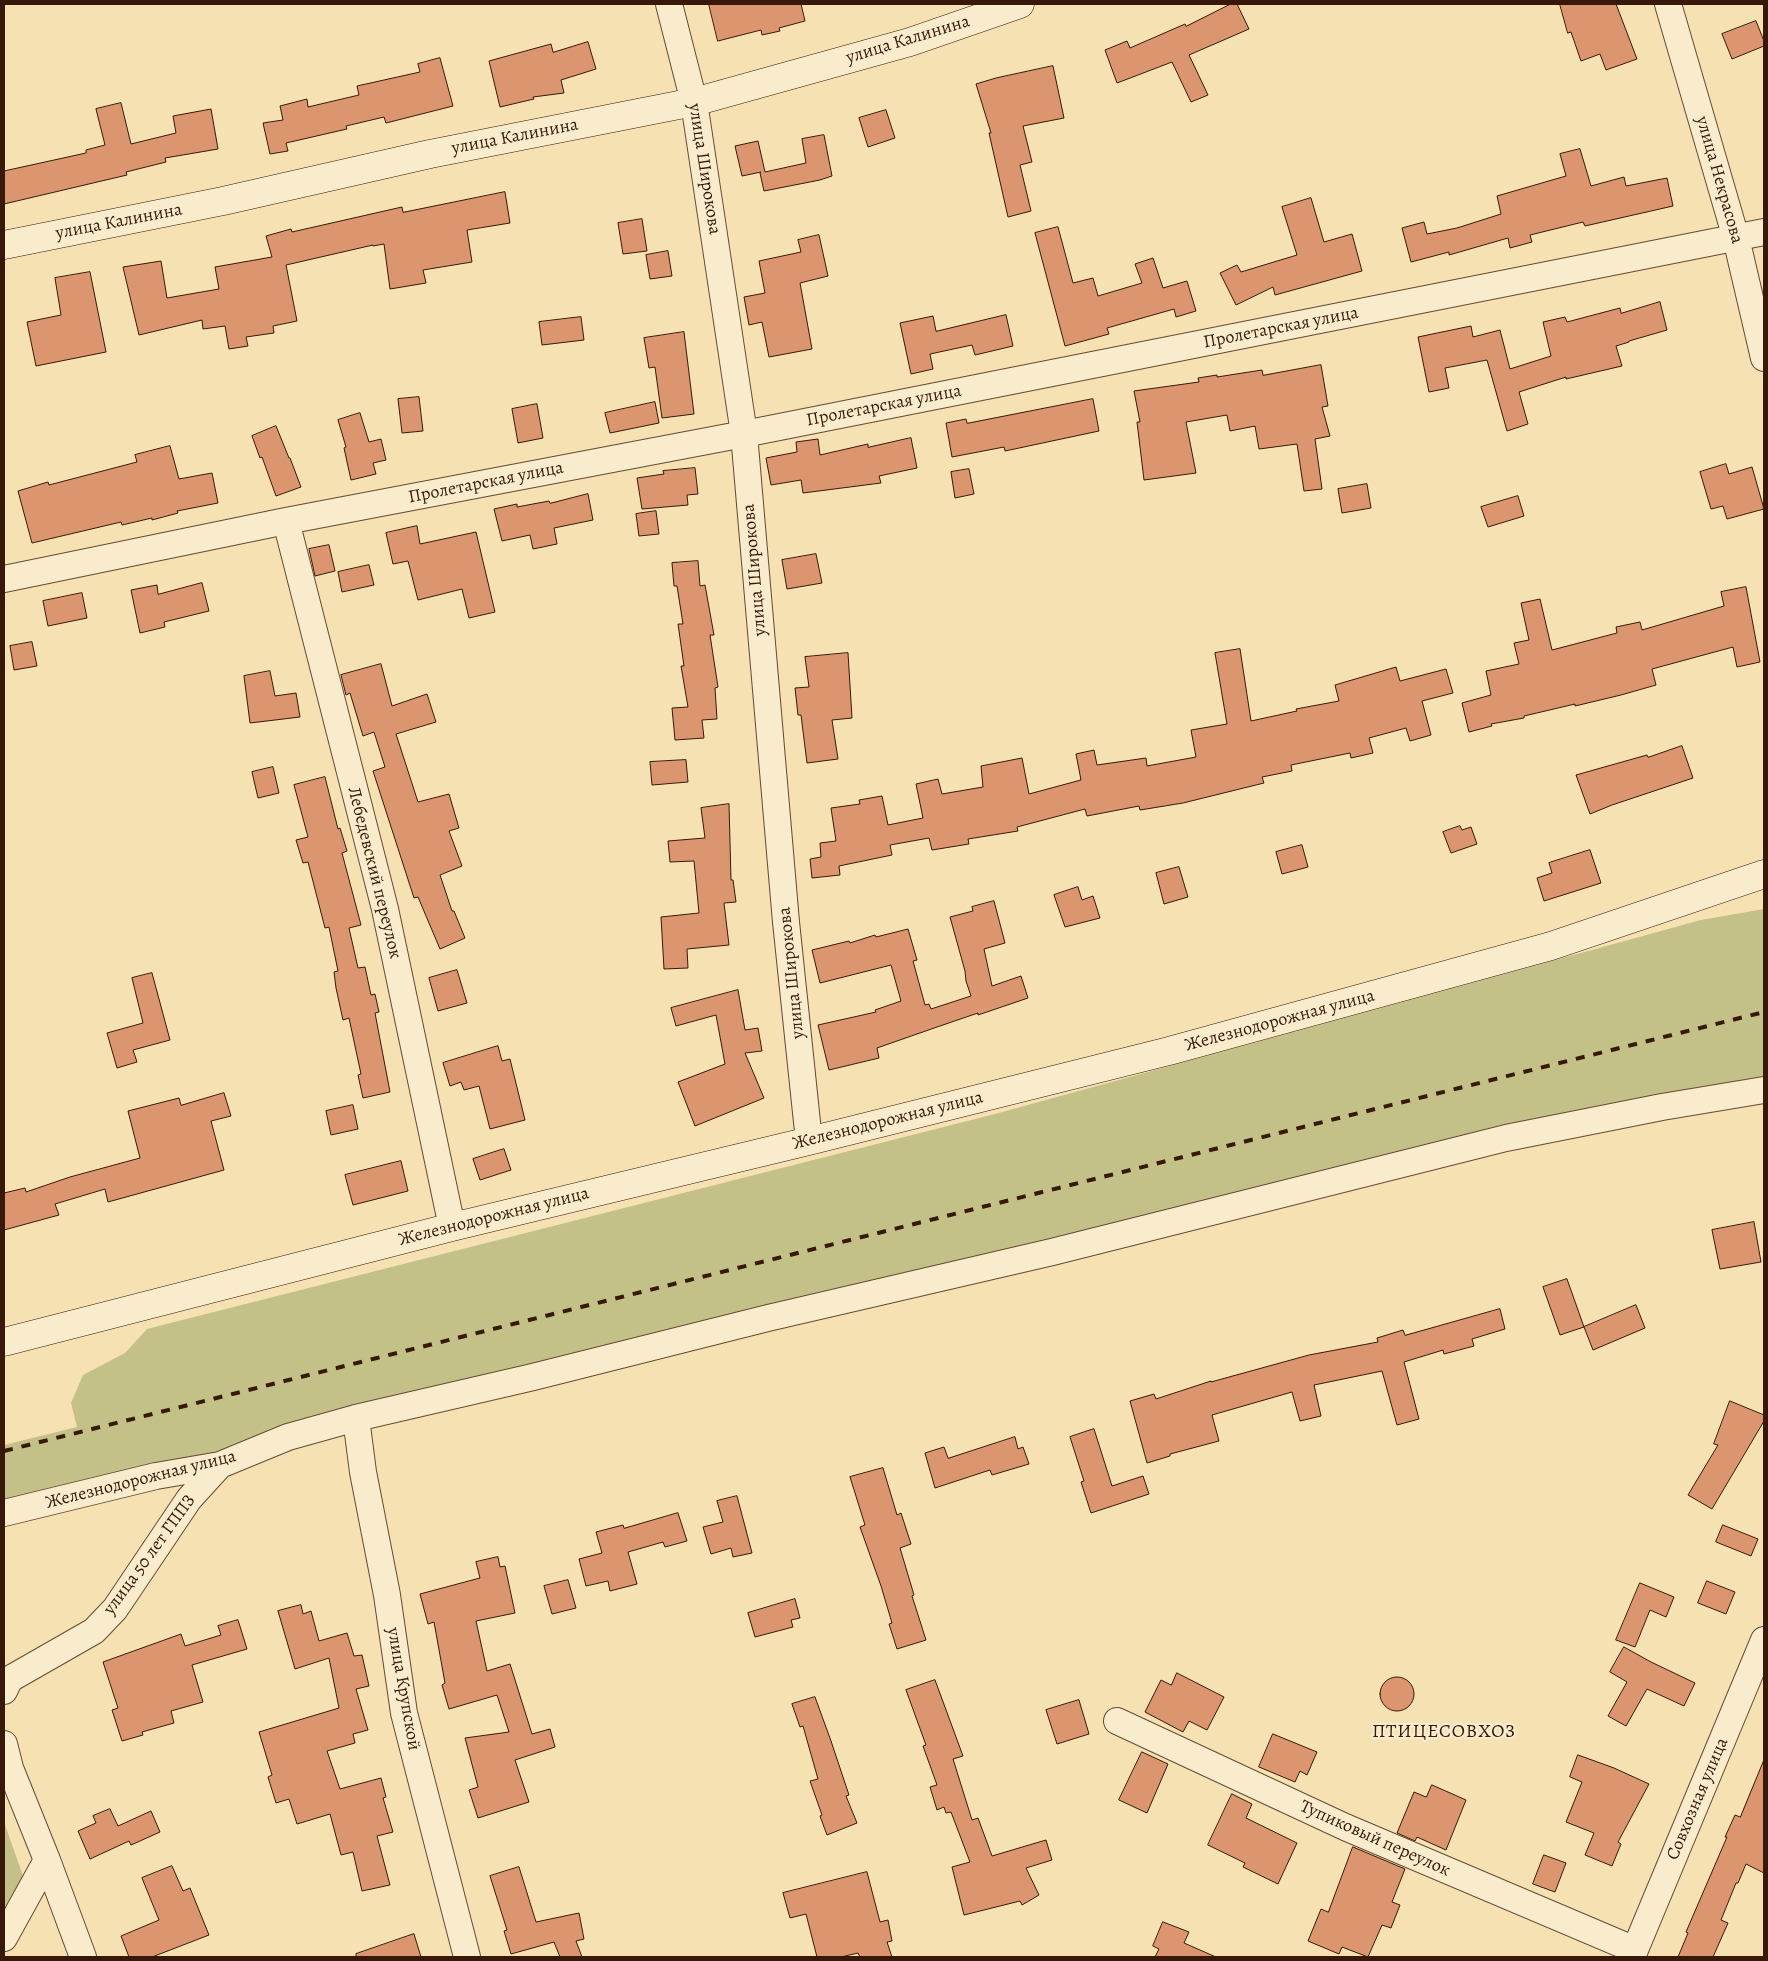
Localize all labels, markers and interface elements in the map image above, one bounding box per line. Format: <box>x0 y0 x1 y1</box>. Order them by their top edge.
street label: улица Калинина <box>843 11 973 69</box>
street label: улица Широкова <box>683 102 725 236</box>
street label: улица Калинина <box>450 114 580 160</box>
street label: улица Некрасова <box>1690 114 1748 246</box>
street label: улица Калинина <box>54 199 184 245</box>
street label: Пролетарская улица <box>1202 302 1360 354</box>
street label: Пролетарская улица <box>805 380 963 432</box>
street label: Пролетарская улица <box>407 457 565 509</box>
street label: улица Широкова <box>738 503 772 637</box>
street label: Лебедевский переулок <box>342 785 406 961</box>
street label: улица Широкова <box>774 906 810 1040</box>
street label: Железнодорожная улица <box>1183 985 1377 1057</box>
street label: Железнодорожная улица <box>791 1087 985 1155</box>
street label: Железнодорожная улица <box>397 1183 591 1251</box>
street label: Железнодорожная улица <box>44 1446 238 1514</box>
street label: улица 50 лет ГППЗ <box>99 1491 201 1619</box>
street label: улица Крупской <box>382 1626 424 1752</box>
district label: ПТИЦЕСОВХОЗ <box>1371 1721 1517 1743</box>
street label: Совхозная улица <box>1662 1735 1734 1863</box>
street label: Тупиковый переулок <box>1296 1796 1454 1882</box>

